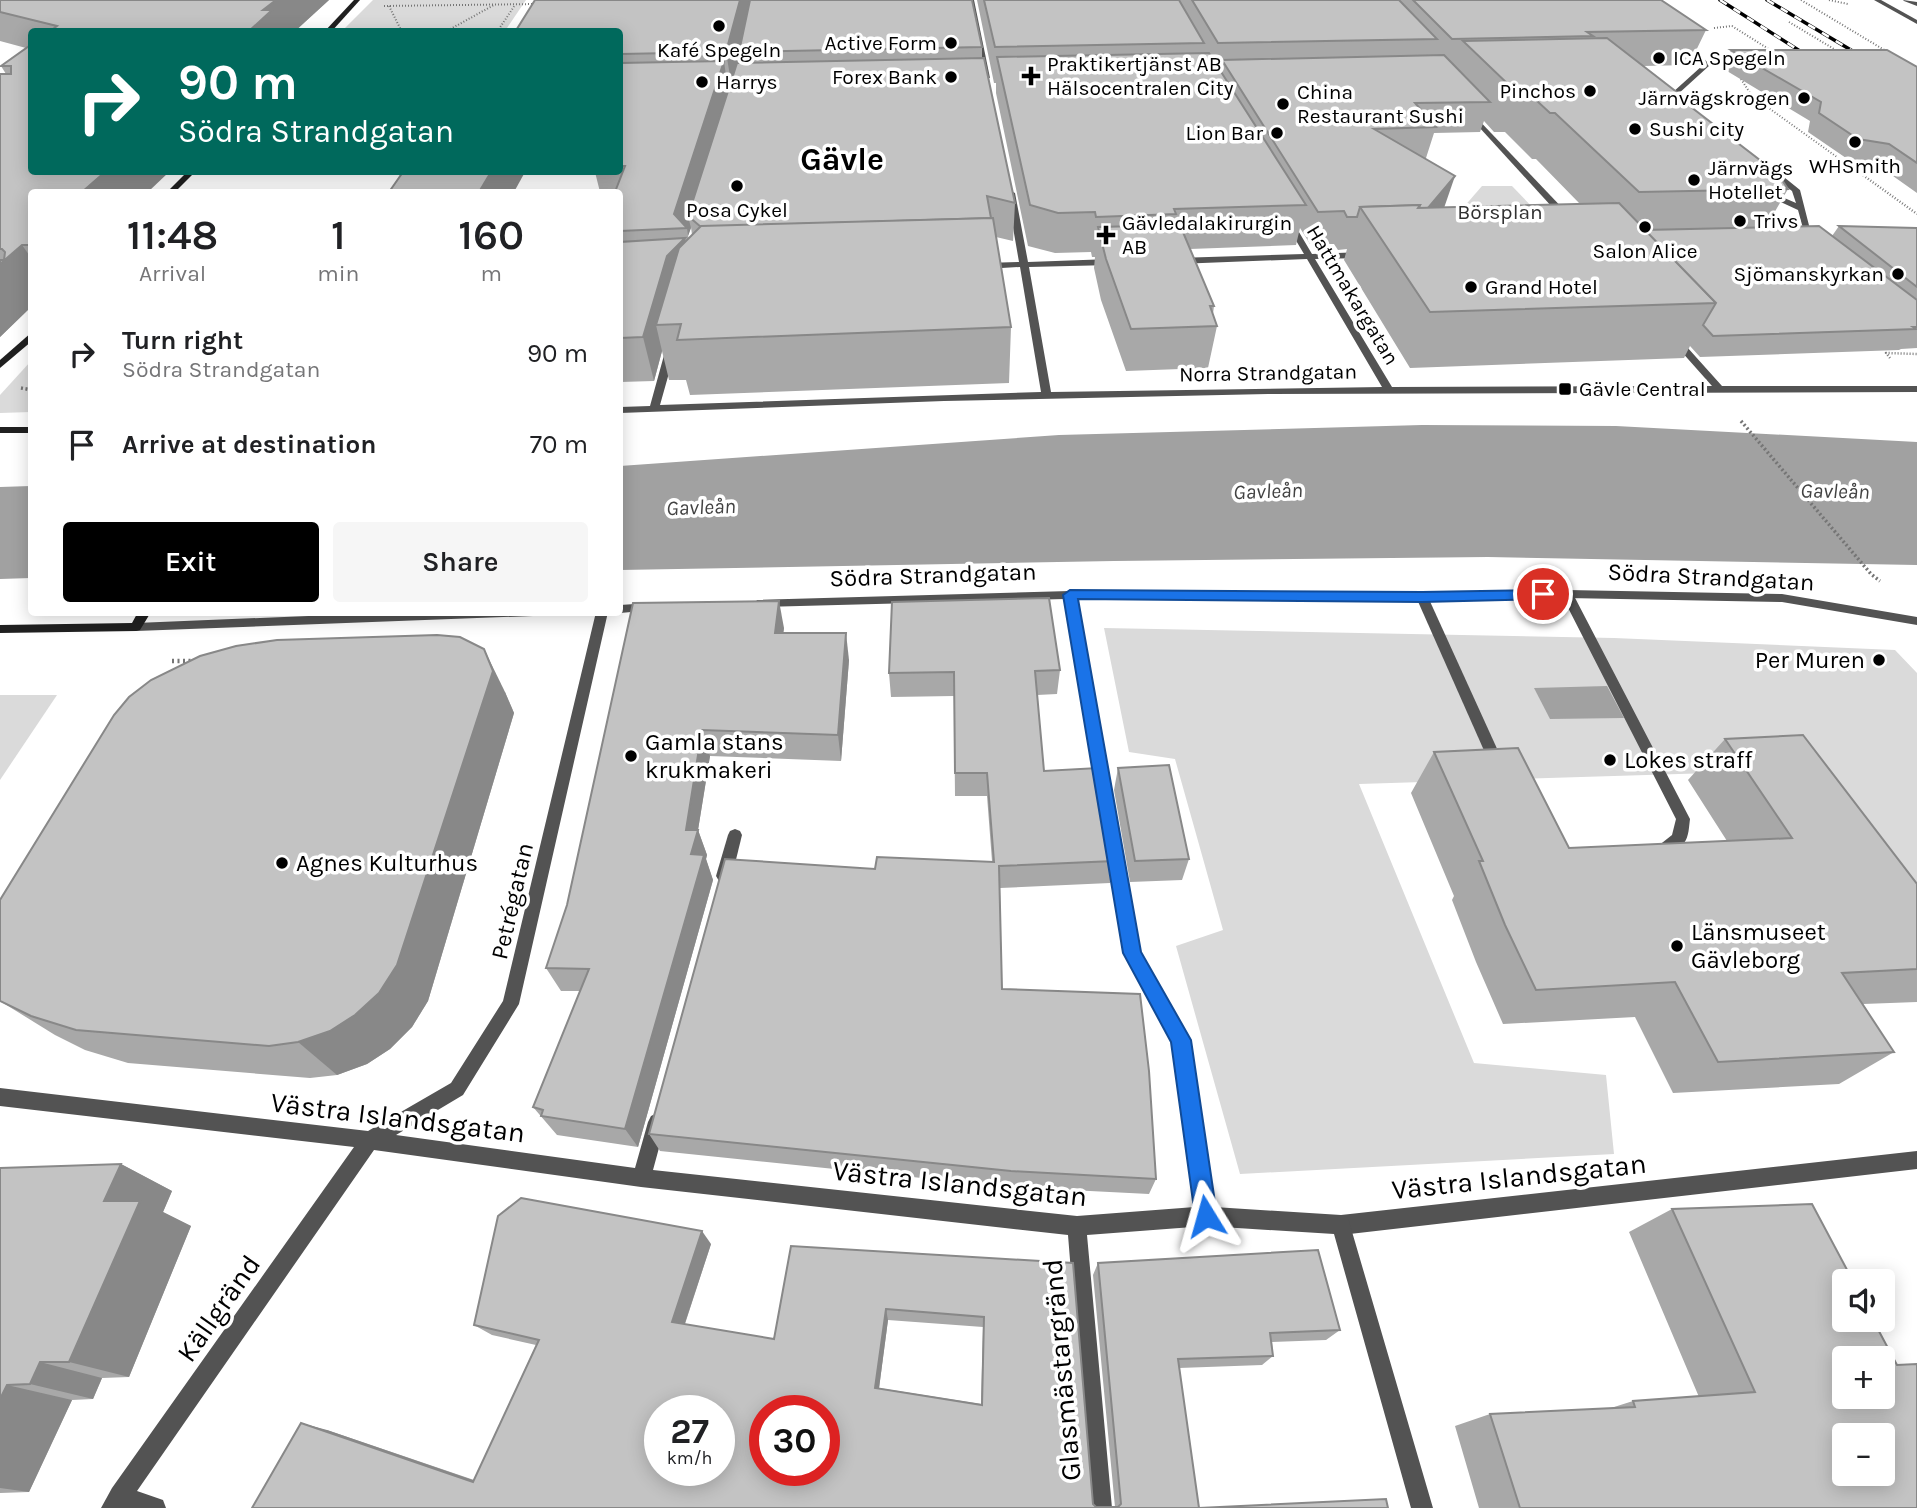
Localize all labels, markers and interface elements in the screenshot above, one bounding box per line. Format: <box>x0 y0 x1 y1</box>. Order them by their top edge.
marker: Kafé Spegeln <box>711 18 727 34</box>
place label: Active Form <box>824 31 937 55</box>
marker: Active Form <box>943 35 959 51</box>
place label: Kafé Spegeln <box>657 38 781 62</box>
place label: ICA Spegeln <box>1673 46 1786 70</box>
marker: ICA Spegeln <box>1651 50 1667 66</box>
place label: Praktikertjänst AB Hälsocentralen City <box>1047 52 1234 100</box>
text: 90 m <box>178 54 298 111</box>
icon: right <box>63 56 154 147</box>
place label: Forex Bank <box>832 65 937 89</box>
marker: Praktikertjänst AB Hälsocentralen City <box>1021 66 1041 86</box>
marker: Forex Bank <box>943 69 959 85</box>
place label: Harrys <box>716 70 778 94</box>
marker: Harrys <box>694 74 710 90</box>
place label: Pinchos <box>1499 79 1576 103</box>
place label: China Restaurant Sushi <box>1297 80 1464 128</box>
marker: Pinchos <box>1582 83 1598 99</box>
place label: Järnvägskrogen <box>1638 86 1790 110</box>
marker: Järnvägskrogen <box>1796 90 1812 106</box>
marker: China Restaurant Sushi <box>1275 96 1291 112</box>
text: Södra Strandgatan <box>178 113 454 150</box>
place label: Sushi city <box>1649 117 1744 141</box>
place label: Lion Bar <box>1186 121 1263 145</box>
marker: Sushi city <box>1627 121 1643 137</box>
marker: Lion Bar <box>1269 125 1285 141</box>
marker: WHSmith <box>1847 134 1863 150</box>
district label: Gävle <box>800 141 884 178</box>
place label: WHSmith <box>1809 154 1901 178</box>
place label: Järnvägs Hotellet <box>1708 156 1793 204</box>
marker: Järnvägs Hotellet <box>1686 172 1702 188</box>
marker: Posa Cykel <box>729 178 745 194</box>
place label: Posa Cykel <box>686 198 788 222</box>
park label: Börsplan <box>1457 200 1543 224</box>
place label: Trivs <box>1754 209 1798 233</box>
text: 11:48 <box>127 210 218 260</box>
text: 1 <box>331 210 346 260</box>
text: 160 <box>458 210 524 260</box>
place label: Gävledalakirurgin AB <box>1122 211 1292 259</box>
marker: Trivs <box>1732 213 1748 229</box>
marker: Salon Alice <box>1637 219 1653 235</box>
street label: Hattmakargatan <box>1302 221 1404 369</box>
marker: Gävledalakirurgin AB <box>1096 225 1116 245</box>
place label: Salon Alice <box>1592 239 1698 263</box>
text: Arrival <box>139 260 206 287</box>
text: min <box>317 260 359 287</box>
text: m <box>480 260 502 287</box>
place label: Sjömanskyrkan <box>1733 262 1884 286</box>
marker: Sjömanskyrkan <box>1890 266 1906 282</box>
place label: Grand Hotel <box>1485 275 1598 299</box>
marker: Grand Hotel <box>1463 279 1479 295</box>
text: Turn right <box>122 325 243 356</box>
icon: right <box>63 335 101 373</box>
text: 90 m <box>527 338 588 369</box>
text: Södra Strandgatan <box>122 356 320 383</box>
street label: Norra Strandgatan <box>1179 359 1357 387</box>
place label: Gävle Central <box>1579 377 1706 401</box>
marker: Gävle Central <box>1557 381 1573 397</box>
icon: arrive <box>63 426 101 464</box>
text: Arrive at destination <box>122 429 376 460</box>
text: 70 m <box>530 429 588 460</box>
water label: Gavleån <box>1233 478 1303 504</box>
water label: Gavleån <box>1800 478 1870 504</box>
water label: Gavleån <box>666 494 736 520</box>
button: Exit <box>63 522 319 602</box>
button: Share <box>333 522 588 602</box>
street label: Södra Strandgatan <box>829 557 1037 593</box>
street label: Södra Strandgatan <box>1607 558 1815 596</box>
pin <box>1513 564 1573 624</box>
icon: arrive <box>1524 575 1562 613</box>
place label: Per Muren <box>1755 646 1865 674</box>
marker: Per Muren <box>1871 652 1887 668</box>
place label: Gamla stans krukmakeri <box>645 728 784 784</box>
place label: Lokes straff <box>1624 746 1753 774</box>
marker: Gamla stans krukmakeri <box>623 748 639 764</box>
marker: Lokes straff <box>1602 752 1618 768</box>
street label: Petrégatan <box>485 840 539 962</box>
place label: Agnes Kulturhus <box>296 849 478 877</box>
marker: Agnes Kulturhus <box>274 855 290 871</box>
place label: Länsmuseet Gävleborg <box>1691 918 1826 974</box>
marker: Länsmuseet Gävleborg <box>1669 938 1685 954</box>
street label: Västra Islandsgatan <box>269 1086 527 1149</box>
street label: Västra Islandsgatan <box>1390 1147 1648 1206</box>
street label: Västra Islandsgatan <box>831 1154 1089 1213</box>
position arrow <box>1169 1179 1243 1253</box>
street label: Källgränd <box>170 1248 267 1368</box>
street label: Glasmästargränd <box>1035 1258 1088 1482</box>
map controls <box>1832 1269 1895 1486</box>
button: sound <box>1832 1269 1895 1332</box>
button: + <box>1832 1346 1895 1409</box>
speed limit sign: 30 <box>749 1395 840 1486</box>
text: 27 <box>670 1411 709 1452</box>
button: − <box>1832 1423 1895 1486</box>
text: km/h <box>667 1447 712 1469</box>

